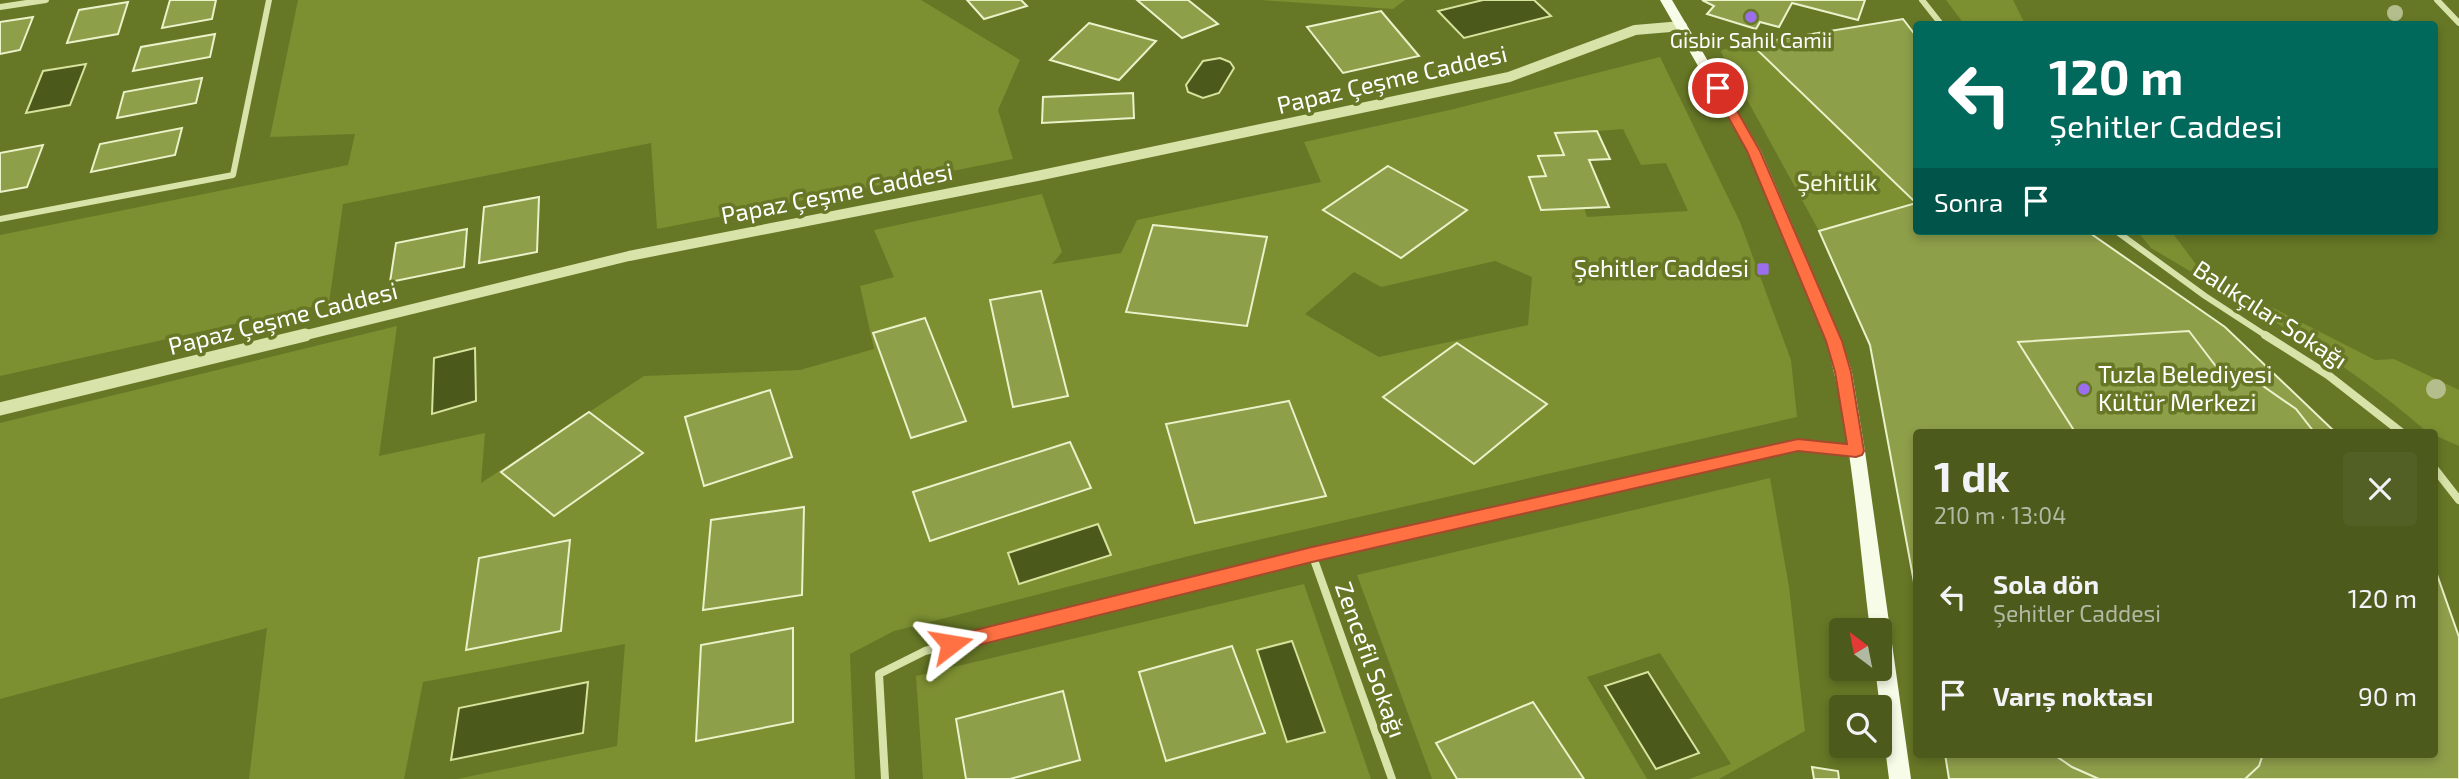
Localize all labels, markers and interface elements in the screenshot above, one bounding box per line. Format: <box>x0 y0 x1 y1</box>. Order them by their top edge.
marker: Gisbir Sahil Camii <box>1743 9 1759 25</box>
place label: Gisbir Sahil Camii <box>1670 27 1832 52</box>
street label: Papaz Çeşme Caddesi <box>1274 38 1510 120</box>
text: 120 m <box>2049 46 2183 105</box>
icon: left <box>1934 49 2025 140</box>
pin <box>1688 58 1748 118</box>
icon: arrive <box>1699 69 1737 107</box>
text: Şehitler Caddesi <box>2049 106 2283 144</box>
street label: Papaz Çeşme Caddesi <box>718 156 955 230</box>
park label: Şehitlik <box>1797 167 1877 197</box>
icon: arrive <box>2017 182 2055 220</box>
text: Sonra <box>1934 186 2003 217</box>
place label: Şehitler Caddesi <box>1574 253 1749 283</box>
street label: Balıkçılar Sokağı <box>2188 253 2353 375</box>
marker: Şehitler Caddesi <box>1755 261 1771 277</box>
street label: Papaz Çeşme Caddesi <box>165 275 401 361</box>
place label: Tuzla Belediyesi Kültür Merkezi <box>2098 359 2273 416</box>
marker: Tuzla Belediyesi Kültür Merkezi <box>2076 381 2092 397</box>
text: 1 dk <box>1934 450 2010 500</box>
button: close <box>2343 452 2417 526</box>
text: 210 m · 13:04 <box>1934 501 2066 529</box>
text: Sola dön <box>1993 568 2099 599</box>
street label: Zencefil Sokağı <box>1330 578 1413 741</box>
icon: left <box>1934 578 1972 616</box>
text: 120 m <box>2348 582 2417 613</box>
text: Şehitler Caddesi <box>1993 599 2161 627</box>
position arrow <box>914 607 988 681</box>
north arrow <box>1829 618 1892 681</box>
map controls <box>1829 618 1892 758</box>
icon: arrive <box>1934 676 1972 714</box>
text: Varış noktası <box>1993 680 2153 711</box>
text: 90 m <box>2358 680 2417 711</box>
button: search <box>1829 695 1892 758</box>

